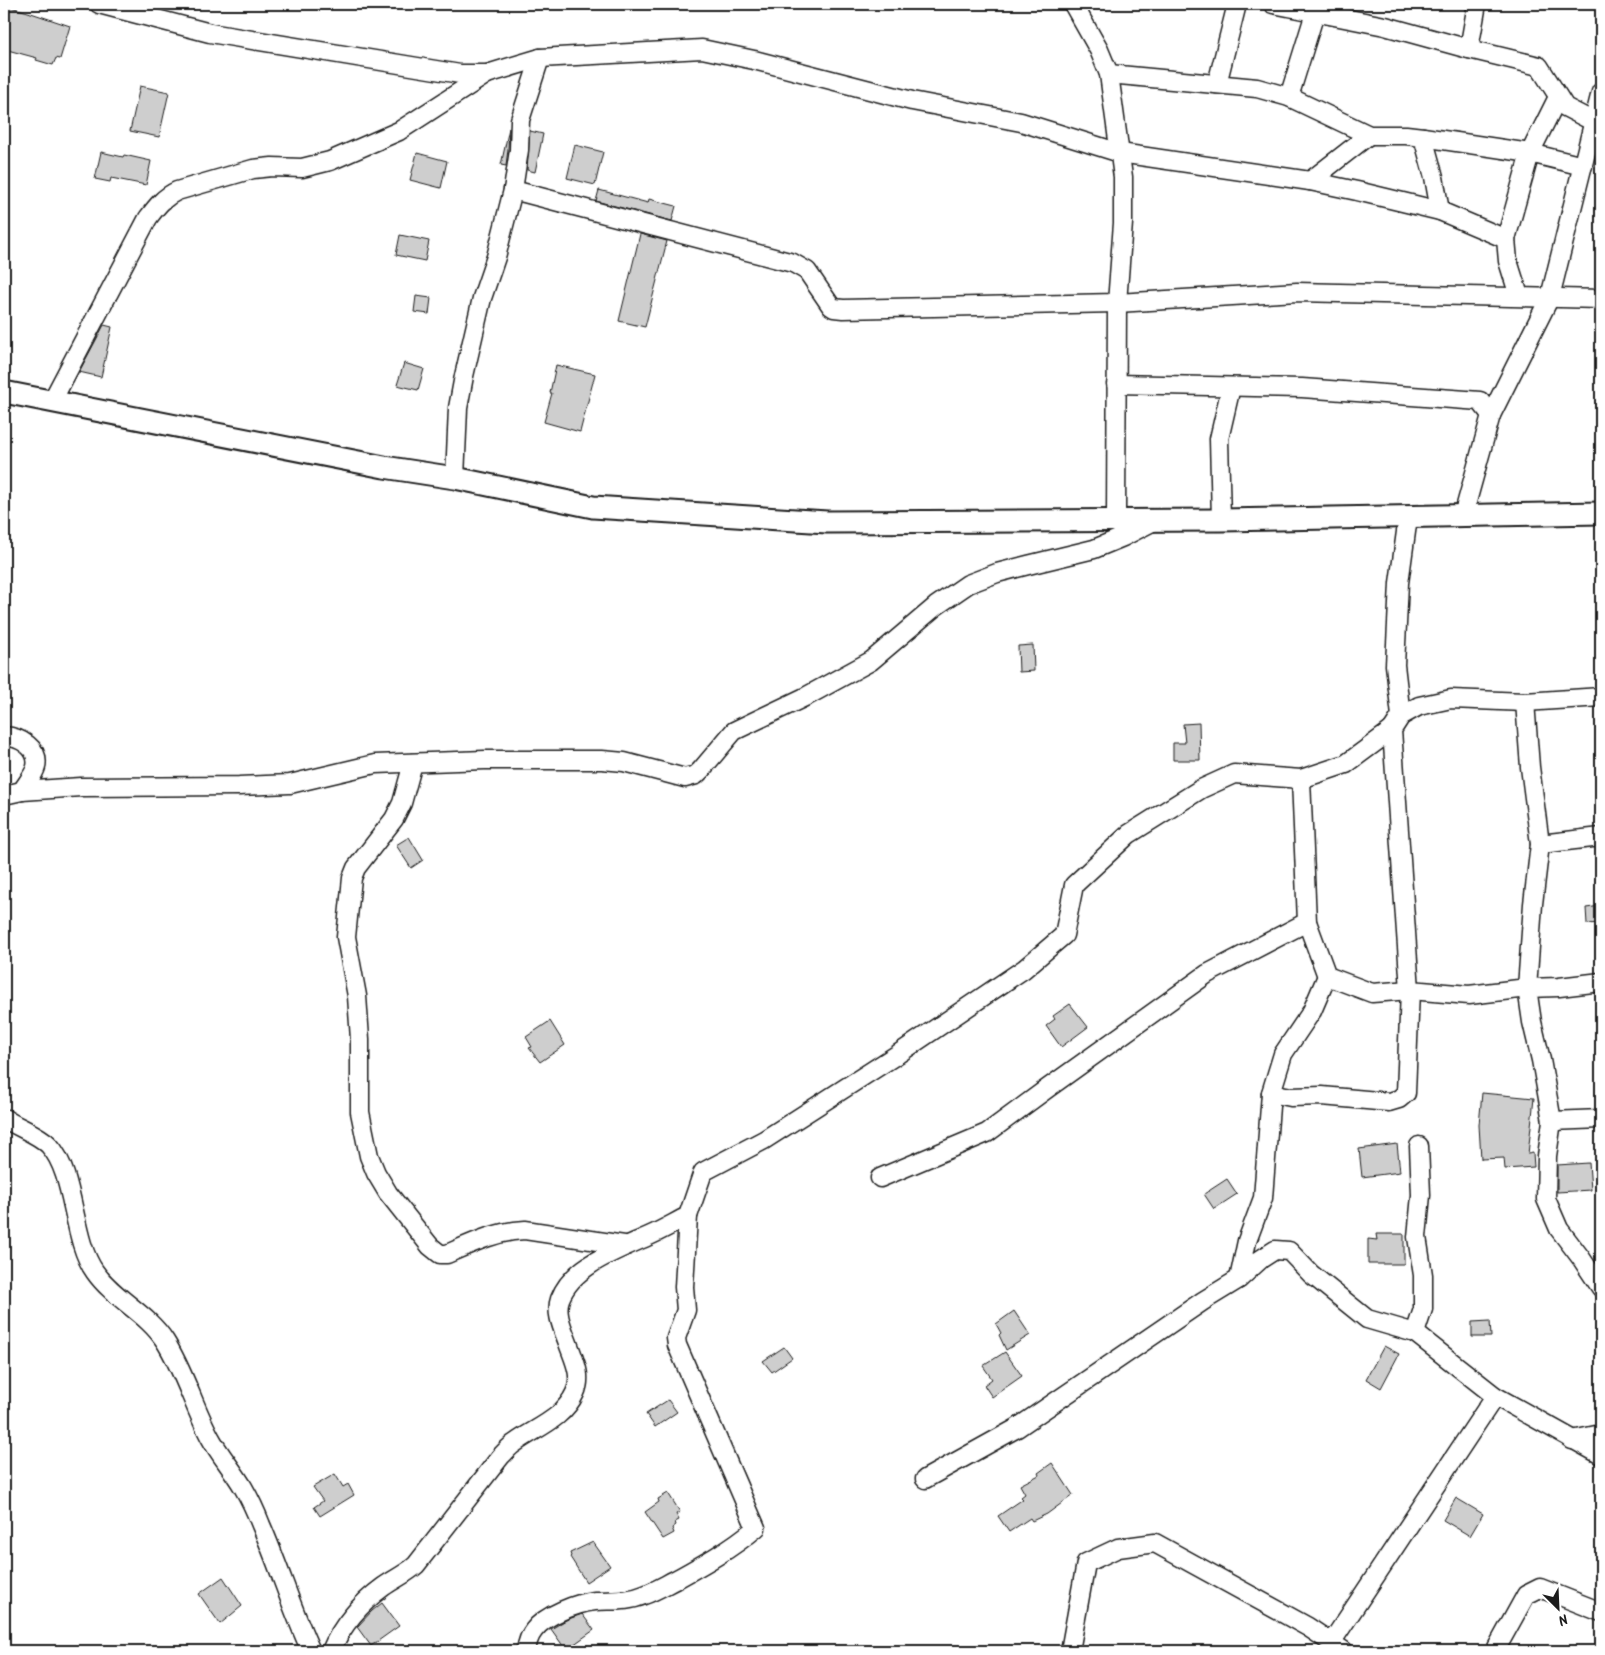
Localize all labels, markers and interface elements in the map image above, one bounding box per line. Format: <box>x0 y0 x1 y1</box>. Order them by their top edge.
north arrow <box>1532 1582 1582 1632</box>
text: N <box>1554 1607 1571 1631</box>

